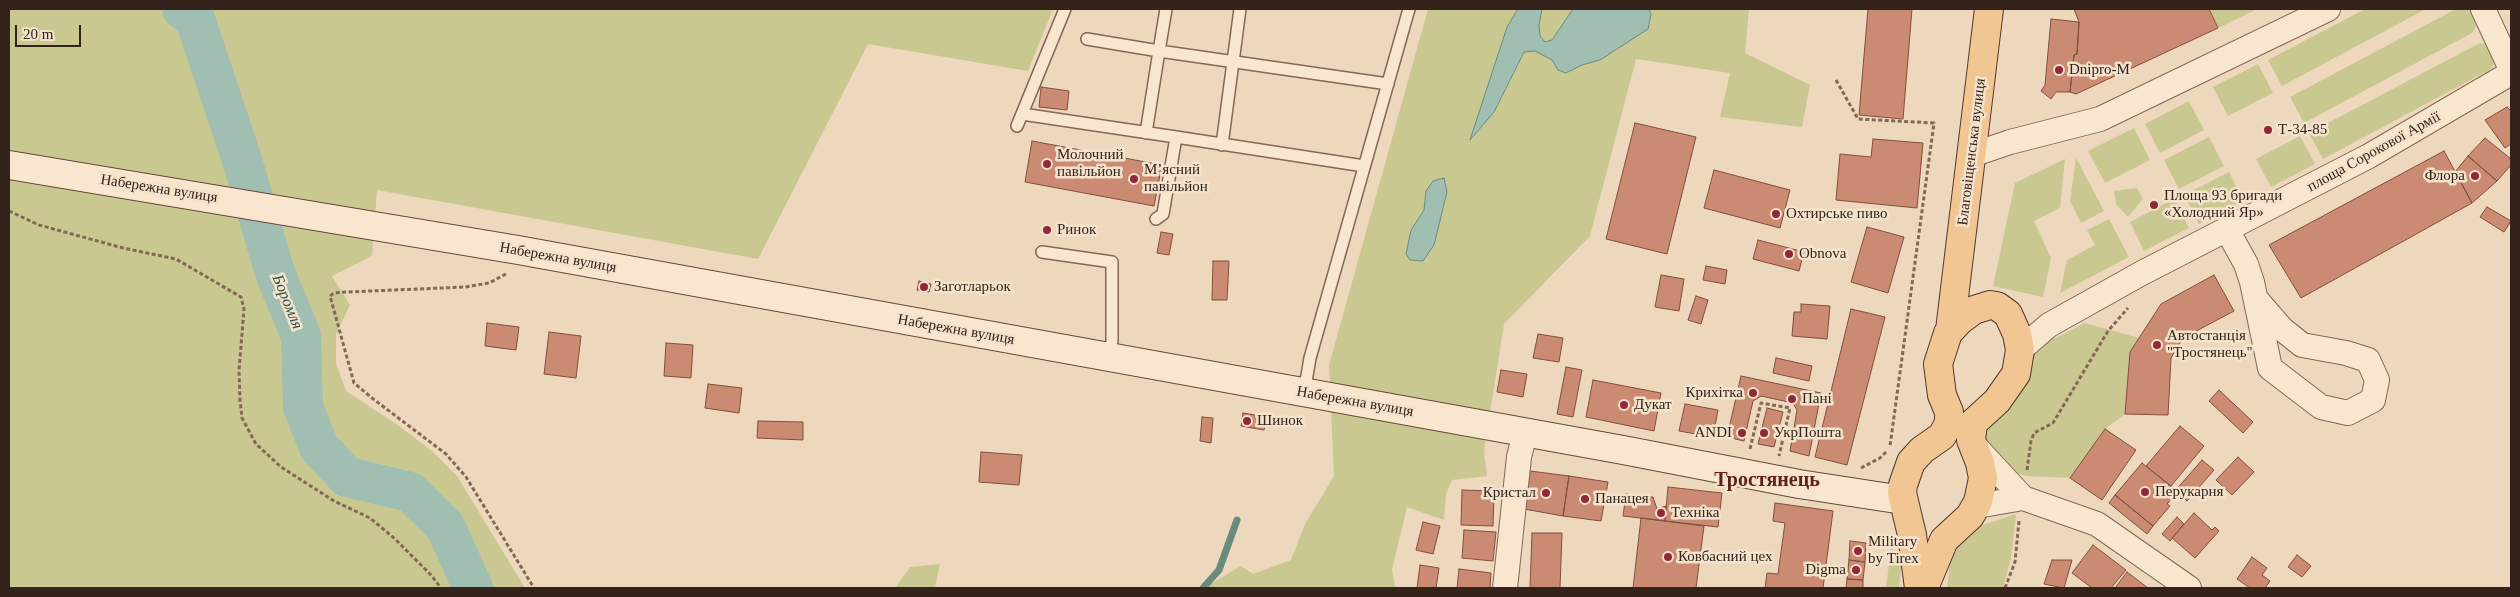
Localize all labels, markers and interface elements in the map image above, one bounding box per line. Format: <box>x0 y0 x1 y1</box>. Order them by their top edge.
scale bar <box>18 15 84 47</box>
text: 20 m <box>23 26 53 42</box>
place label: Dnipro-M <box>2069 61 2130 79</box>
marker: Dnipro-M <box>2053 64 2065 76</box>
street label: Благовіщенська вулиця <box>1954 77 1990 227</box>
street label: площа Сорокової Армії <box>2304 108 2444 196</box>
place label: Т-34-85 <box>2278 121 2327 139</box>
marker: Т-34-85 <box>2262 124 2274 136</box>
place label: Молочний павільйон <box>1057 146 1123 181</box>
marker: Молочний павільйон <box>1041 158 1053 170</box>
place label: М’ясний павільйон <box>1144 161 1208 196</box>
place label: Флора <box>2425 167 2465 185</box>
marker: Флора <box>2469 170 2481 182</box>
street label: Набережна вулиця <box>99 171 219 207</box>
marker: М’ясний павільйон <box>1128 173 1140 185</box>
place label: Площа 93 бригади «Холодний Яр» <box>2164 187 2282 222</box>
marker: Площа 93 бригади «Холодний Яр» <box>2148 199 2160 211</box>
place label: Охтирське пиво <box>1786 205 1887 223</box>
marker: Охтирське пиво <box>1770 208 1782 220</box>
place label: Ринок <box>1057 221 1096 239</box>
marker: Ринок <box>1041 224 1053 236</box>
street label: Набережна вулиця <box>498 239 618 277</box>
place label: Obnova <box>1799 245 1846 263</box>
marker: Obnova <box>1783 248 1795 260</box>
water label: Боромля <box>267 272 307 332</box>
place label: Заготларьок <box>934 278 1011 296</box>
marker: Заготларьок <box>918 281 930 293</box>
street label: Набережна вулиця <box>896 311 1016 349</box>
place label: Автостанція "Тростянець" <box>2167 327 2253 362</box>
marker: Автостанція "Тростянець" <box>2151 339 2163 351</box>
street label: Набережна вулиця <box>1295 383 1415 421</box>
place label: Крихітка <box>1686 384 1743 402</box>
marker: Крихітка <box>1747 387 1759 399</box>
place label: Пані <box>1802 390 1832 408</box>
marker: Пані <box>1786 393 1798 405</box>
place label: Дукат <box>1634 396 1672 414</box>
marker: Дукат <box>1618 399 1630 411</box>
place label: Шинок <box>1257 412 1303 430</box>
marker: Шинок <box>1241 415 1253 427</box>
place label: ANDI <box>1695 424 1732 442</box>
place label: УкрПошта <box>1774 424 1841 442</box>
marker: ANDI <box>1736 427 1748 439</box>
marker: УкрПошта <box>1758 427 1770 439</box>
district label: Тростянець <box>1714 469 1820 493</box>
place label: Перукарня <box>2155 483 2223 501</box>
place label: Кристал <box>1483 484 1536 502</box>
marker: Перукарня <box>2139 486 2151 498</box>
marker: Кристал <box>1540 487 1552 499</box>
place label: Панацея <box>1595 490 1649 508</box>
marker: Панацея <box>1579 493 1591 505</box>
place label: Техніка <box>1671 504 1719 522</box>
marker: Техніка <box>1655 507 1667 519</box>
place label: Military by Tirex <box>1868 533 1919 568</box>
marker: Military by Tirex <box>1852 545 1864 557</box>
place label: Ковбасний цех <box>1678 548 1772 566</box>
marker: Ковбасний цех <box>1662 551 1674 563</box>
place label: Digma <box>1805 561 1846 579</box>
marker: Digma <box>1850 564 1862 576</box>

